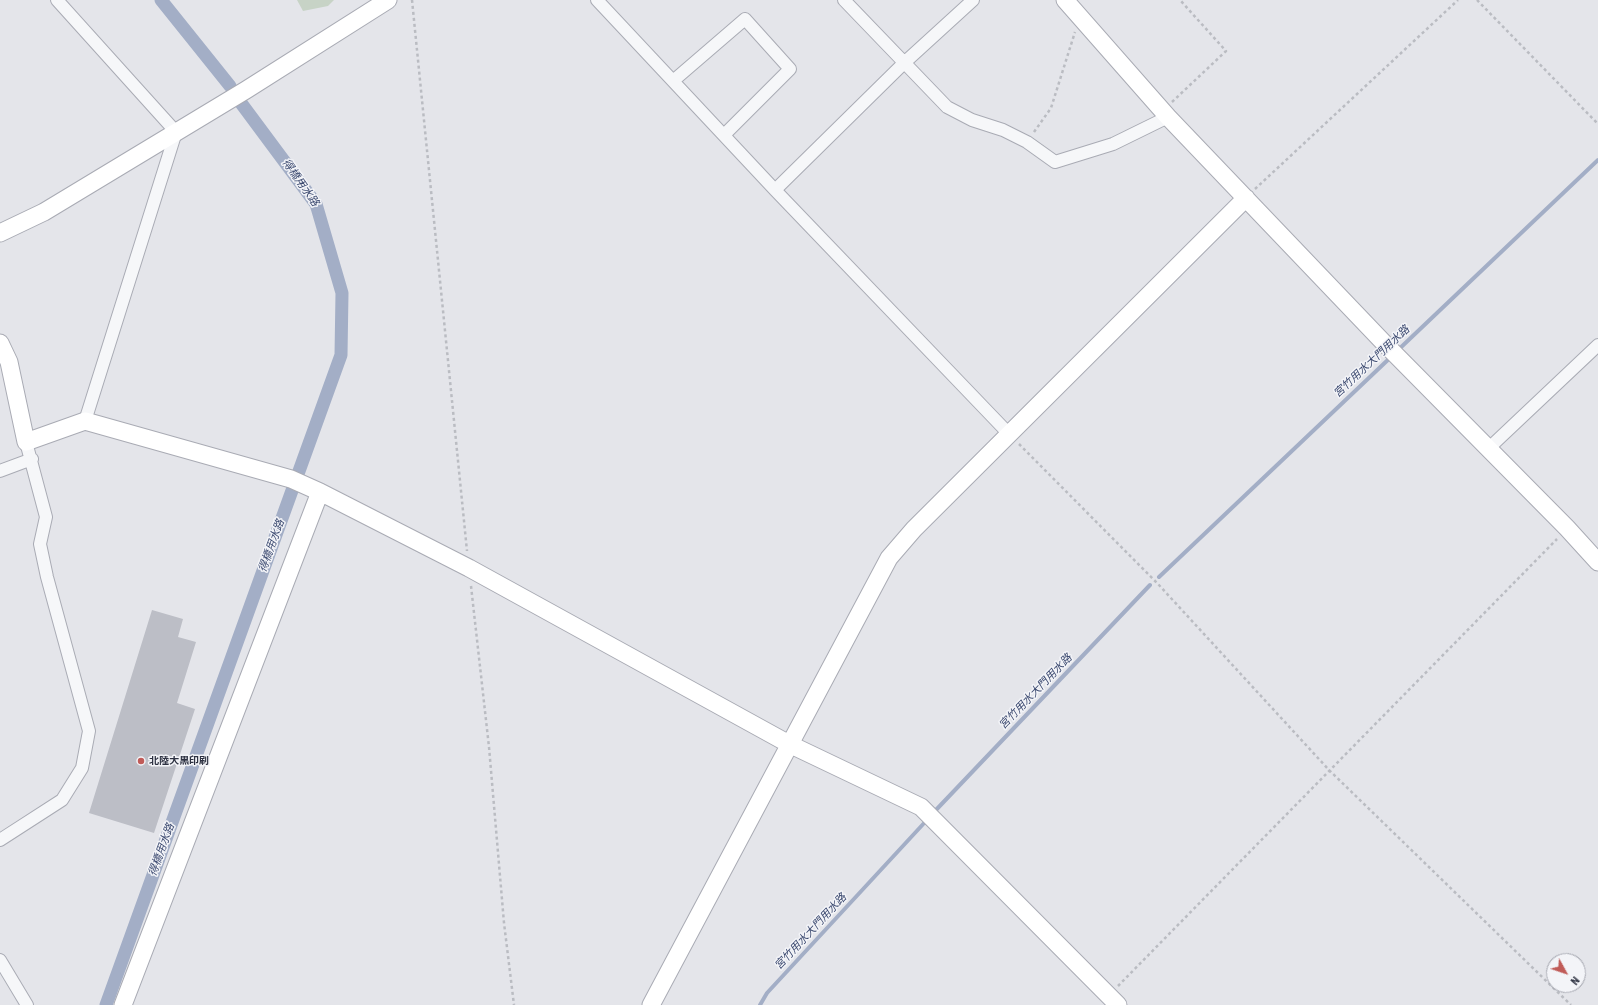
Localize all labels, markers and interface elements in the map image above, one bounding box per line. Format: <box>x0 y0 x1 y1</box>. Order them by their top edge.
water label: 得橋用水路 <box>279 157 321 209</box>
water label: 宮竹用水大門用水路 <box>1331 323 1413 401</box>
water label: 得橋用水路 <box>256 518 288 574</box>
water label: 宮竹用水大門用水路 <box>997 652 1075 732</box>
place label: 北陸大黒印刷 <box>149 755 209 767</box>
marker: 北陸大黒印刷 <box>136 756 146 766</box>
water label: 得橋用水路 <box>146 822 178 878</box>
water label: 宮竹用水大門用水路 <box>772 891 850 973</box>
north arrow <box>1546 953 1586 993</box>
text: N <box>1568 974 1582 987</box>

